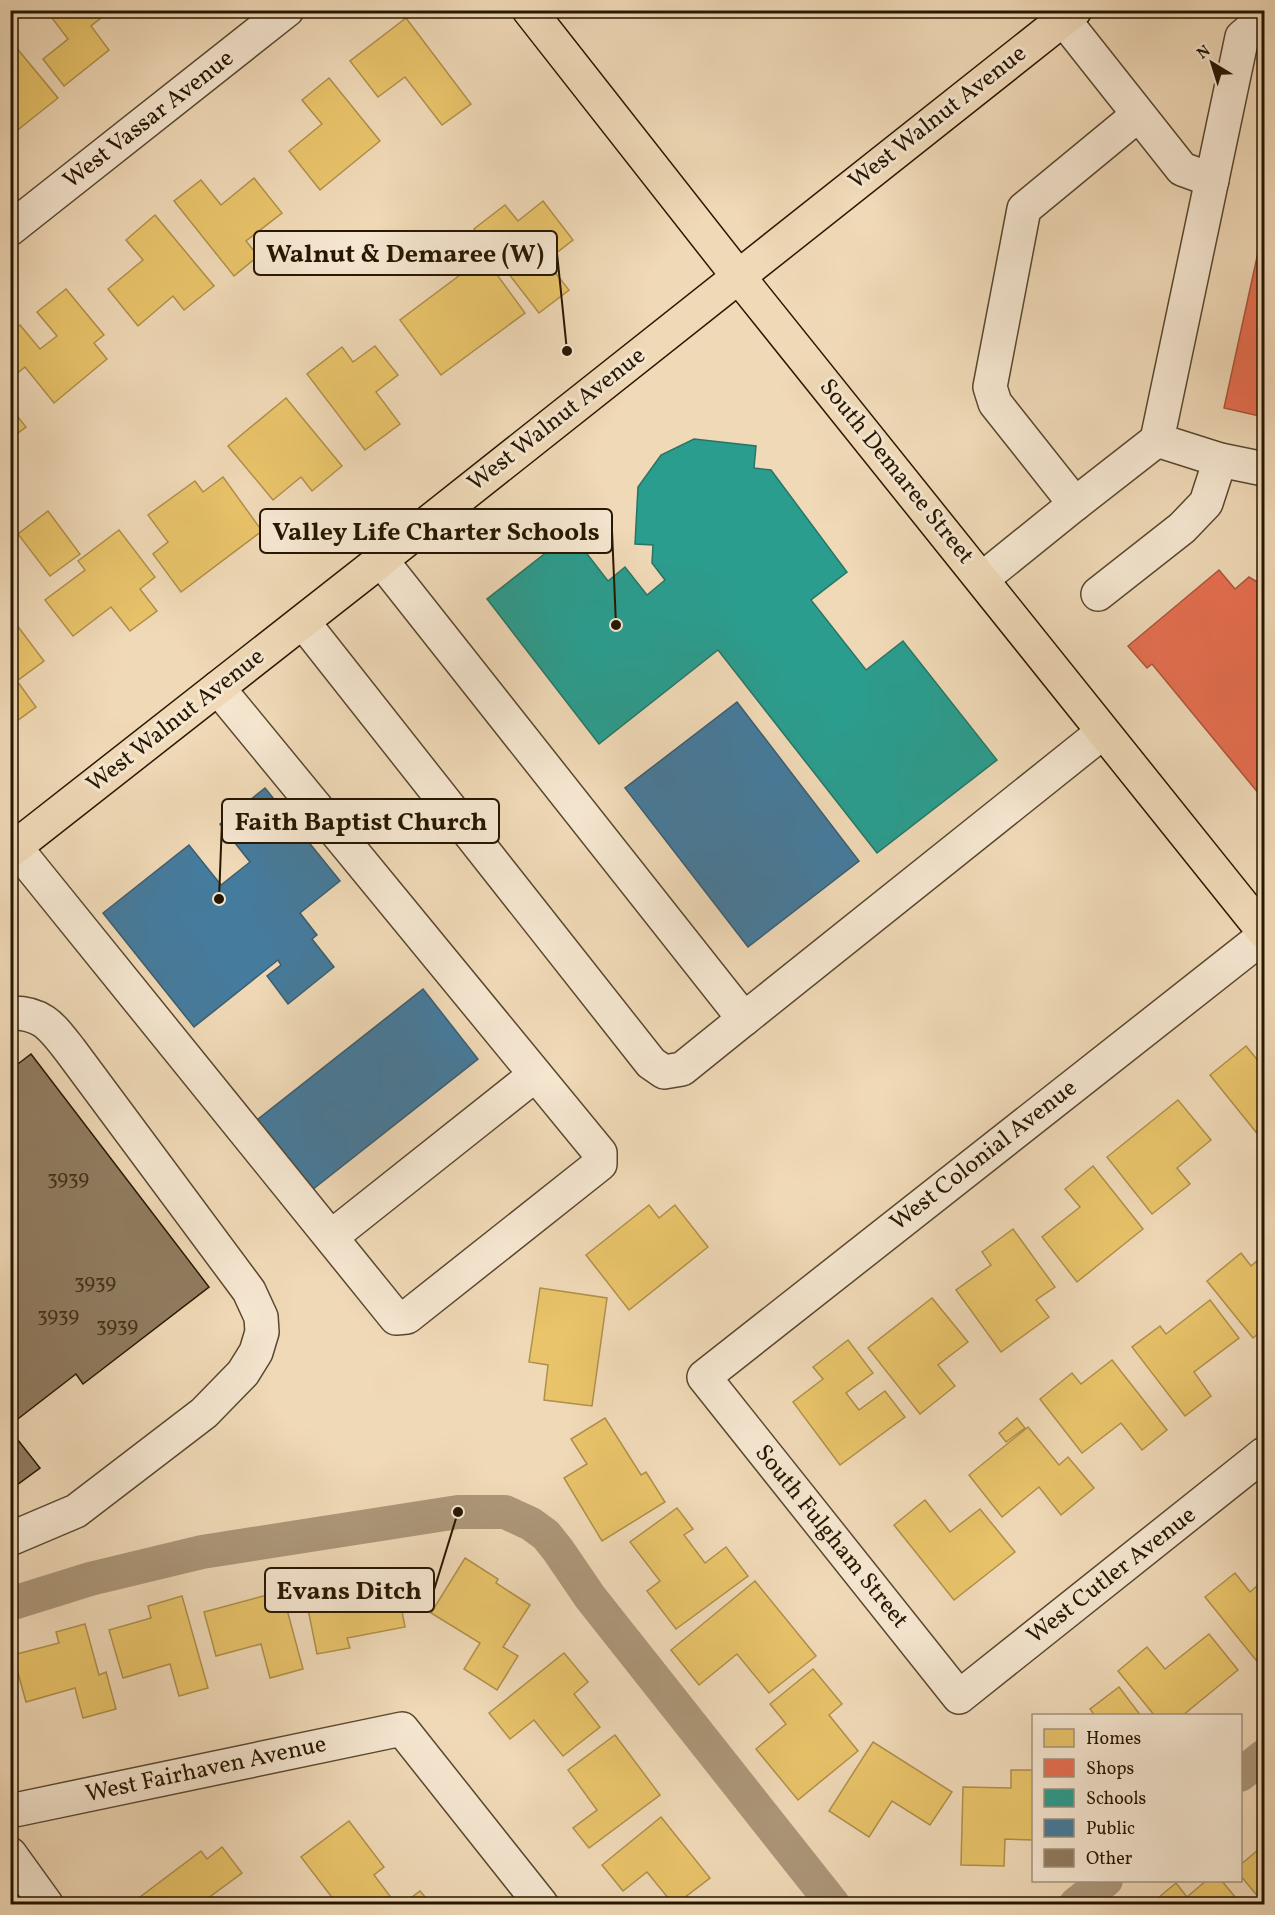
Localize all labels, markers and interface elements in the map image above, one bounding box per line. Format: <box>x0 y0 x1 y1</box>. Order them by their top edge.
north arrow <box>1182 33 1242 93</box>
street label: West Walnut Avenue <box>842 38 1034 198</box>
text: N <box>1193 40 1216 65</box>
street label: West Vassar Avenue <box>56 42 242 198</box>
callout: Walnut & Demaree (W) <box>254 231 557 275</box>
text: Walnut & Demaree (W) <box>266 237 544 273</box>
street label: West Walnut Avenue <box>461 340 653 500</box>
street label: South Demaree Street <box>811 372 981 572</box>
callout: Valley Life Charter Schools <box>260 509 612 553</box>
text: Valley Life Charter Schools <box>272 515 600 551</box>
street label: West Walnut Avenue <box>80 641 272 801</box>
callout: Faith Baptist Church <box>222 799 499 843</box>
text: Faith Baptist Church <box>234 805 488 841</box>
street label: West Colonial Avenue <box>883 1072 1085 1240</box>
house number: 3939 <box>47 1164 89 1193</box>
house number: 3939 <box>74 1268 116 1297</box>
house number: 3939 <box>37 1301 79 1330</box>
house number: 3939 <box>96 1311 138 1340</box>
street label: South Fulgham Street <box>746 1438 916 1636</box>
street label: West Cutler Avenue <box>1020 1499 1204 1653</box>
callout: Evans Ditch <box>265 1568 434 1612</box>
text: Evans Ditch <box>276 1574 422 1610</box>
legend <box>1032 1714 1242 1882</box>
text: Homes <box>1086 1727 1141 1752</box>
street label: West Fairhaven Avenue <box>82 1728 330 1812</box>
text: Shops <box>1086 1757 1134 1782</box>
text: Schools <box>1086 1787 1146 1812</box>
text: Public <box>1086 1817 1135 1842</box>
text: Other <box>1086 1847 1133 1872</box>

